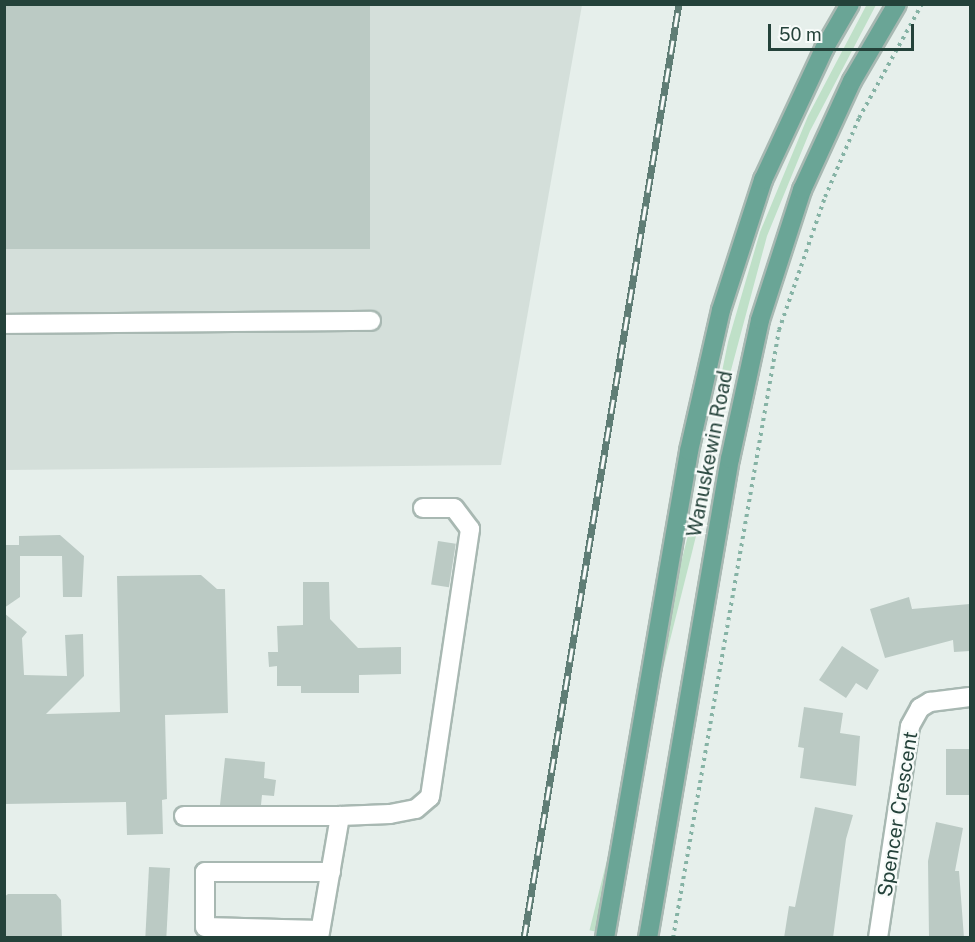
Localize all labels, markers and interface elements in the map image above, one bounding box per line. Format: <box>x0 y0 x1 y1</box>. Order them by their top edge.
scale bar <box>771 12 916 50</box>
text: 50 m <box>779 24 822 45</box>
street label: Wanuskewin Road <box>682 369 738 539</box>
street label: Spencer Crescent <box>873 730 923 898</box>

